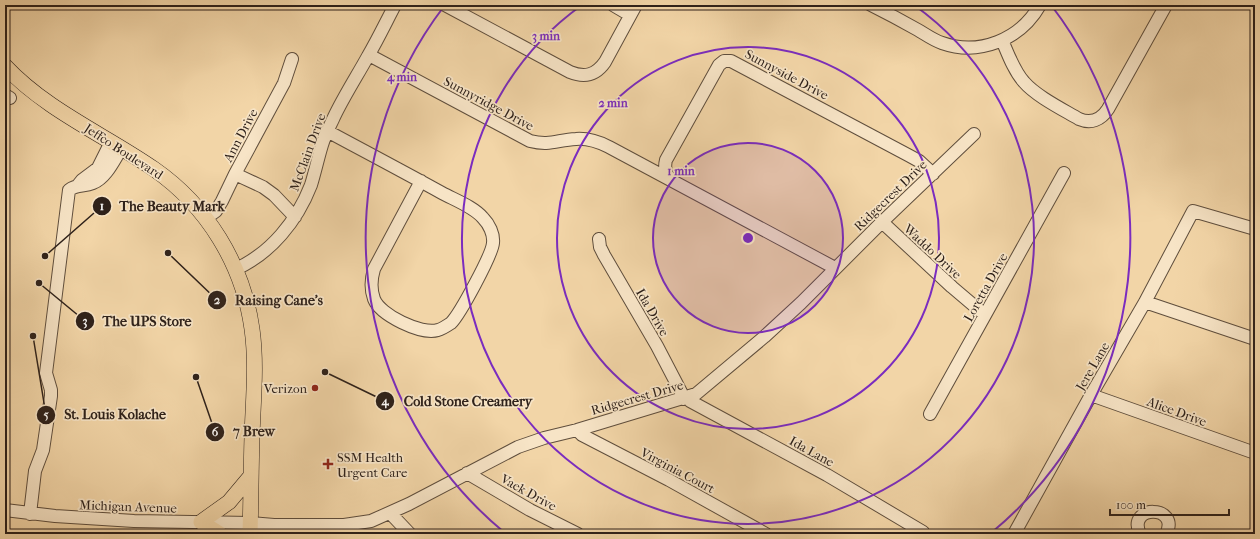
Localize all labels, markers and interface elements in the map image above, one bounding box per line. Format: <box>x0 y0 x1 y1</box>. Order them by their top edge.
text: 3 min <box>532 29 561 44</box>
street label: Sunnyside Drive <box>743 46 831 103</box>
text: 4 min <box>386 70 418 85</box>
street label: Sunnyridge Drive <box>441 73 537 134</box>
text: 2 min <box>598 96 629 110</box>
street label: Ann Drive <box>220 106 261 165</box>
street label: McClain Drive <box>286 111 329 193</box>
street label: Jeffco Boulevard <box>81 120 167 183</box>
street label: Ridgecrest Drive <box>851 157 930 234</box>
text: 1 min <box>667 164 696 178</box>
callout: The Beauty Mark <box>92 193 233 219</box>
text: The Beauty Mark <box>118 198 226 215</box>
text: 1 <box>100 199 104 213</box>
street label: Waddo Drive <box>900 220 965 282</box>
centre of rings <box>741 231 755 245</box>
street label: Loretta Drive <box>960 250 1011 324</box>
street label: Ida Drive <box>633 286 672 339</box>
callout: Raising Cane's <box>207 287 331 313</box>
text: Raising Cane's <box>235 292 324 309</box>
text: 2 <box>214 293 221 307</box>
callout: The UPS Store <box>75 308 200 334</box>
text: The UPS Store <box>101 313 192 330</box>
text: 3 <box>83 314 88 329</box>
street label: Jere Lane <box>1072 339 1113 394</box>
street label: Ridgecrest Drive <box>589 377 686 418</box>
place label: Verizon <box>263 381 307 396</box>
marker: Verizon <box>310 383 320 393</box>
callout: Cold Stone Creamery <box>375 388 540 414</box>
text: Cold Stone Creamery <box>404 393 534 410</box>
street label: Alice Drive <box>1144 393 1209 429</box>
text: 4 <box>380 394 389 409</box>
callout: St. Louis Kolache <box>36 402 174 428</box>
text: St. Louis Kolache <box>64 406 166 423</box>
text: 5 <box>43 408 49 422</box>
callout: 7 Brew <box>205 419 283 445</box>
text: 7 Brew <box>232 423 276 440</box>
text: 6 <box>212 425 219 439</box>
street label: Ida Lane <box>787 433 837 470</box>
street label: Virginia Court <box>637 444 718 496</box>
place label: SSM Health Urgent Care <box>337 450 408 480</box>
marker: SSM Health Urgent Care <box>322 458 334 470</box>
street label: Vaek Drive <box>497 471 560 514</box>
scale bar <box>1110 491 1229 517</box>
street label: Michigan Avenue <box>79 497 178 516</box>
text: 100 m <box>1116 498 1146 512</box>

